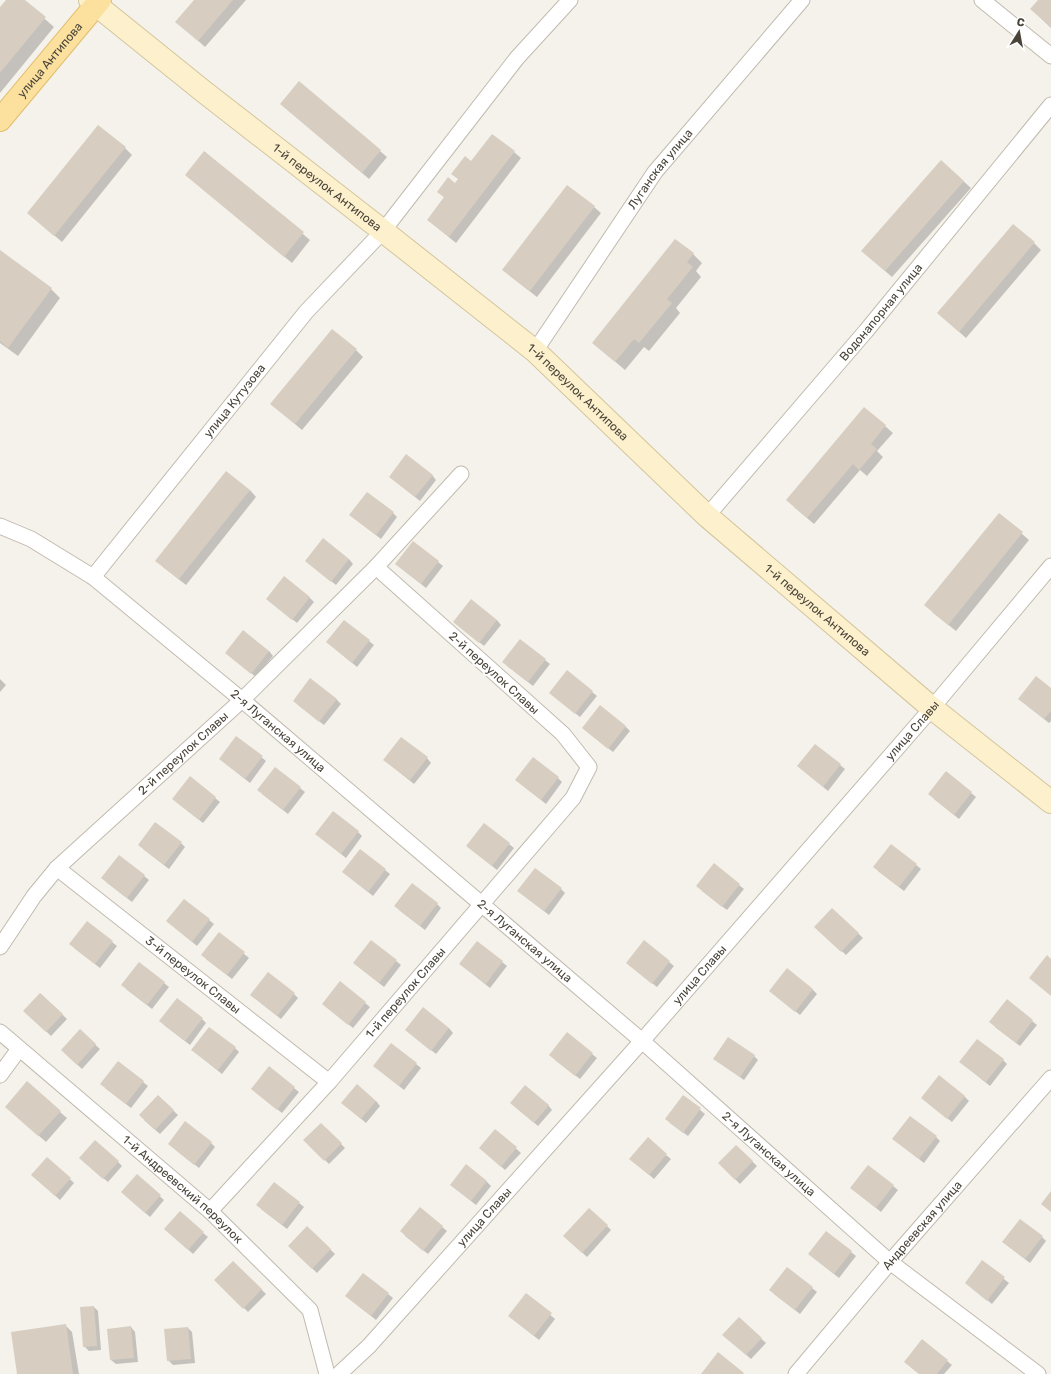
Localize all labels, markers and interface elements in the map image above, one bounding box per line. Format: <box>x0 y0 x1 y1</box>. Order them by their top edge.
north arrow <box>999 12 1039 52</box>
text: С <box>1016 16 1026 30</box>
street label: улица Антипова <box>15 20 85 101</box>
street label: Луганская улица <box>625 126 696 212</box>
street label: 1-й переулок Антипова <box>270 141 384 234</box>
street label: Водонапорная улица <box>837 261 925 364</box>
street label: 1-й переулок Антипова <box>524 341 631 444</box>
street label: улица Кутузова <box>201 361 268 440</box>
street label: 1-й переулок Антипова <box>762 561 873 659</box>
street label: 2-й переулок Славы <box>446 629 542 717</box>
street label: 2-я Луганская улица <box>228 687 328 775</box>
street label: улица Славы <box>883 698 942 763</box>
street label: 2-й переулок Славы <box>135 709 231 798</box>
street label: 2-я Луганская улица <box>474 897 575 985</box>
street label: 3-й переулок Славы <box>143 933 243 1017</box>
street label: улица Славы <box>670 942 729 1008</box>
street label: 1-й переулок Славы <box>363 945 448 1041</box>
street label: 2-я Луганская улица <box>719 1109 818 1199</box>
street label: 1-й Андреевский переулок <box>120 1132 246 1247</box>
street label: Андреевская улица <box>879 1178 965 1273</box>
street label: улица Славы <box>454 1185 514 1249</box>

